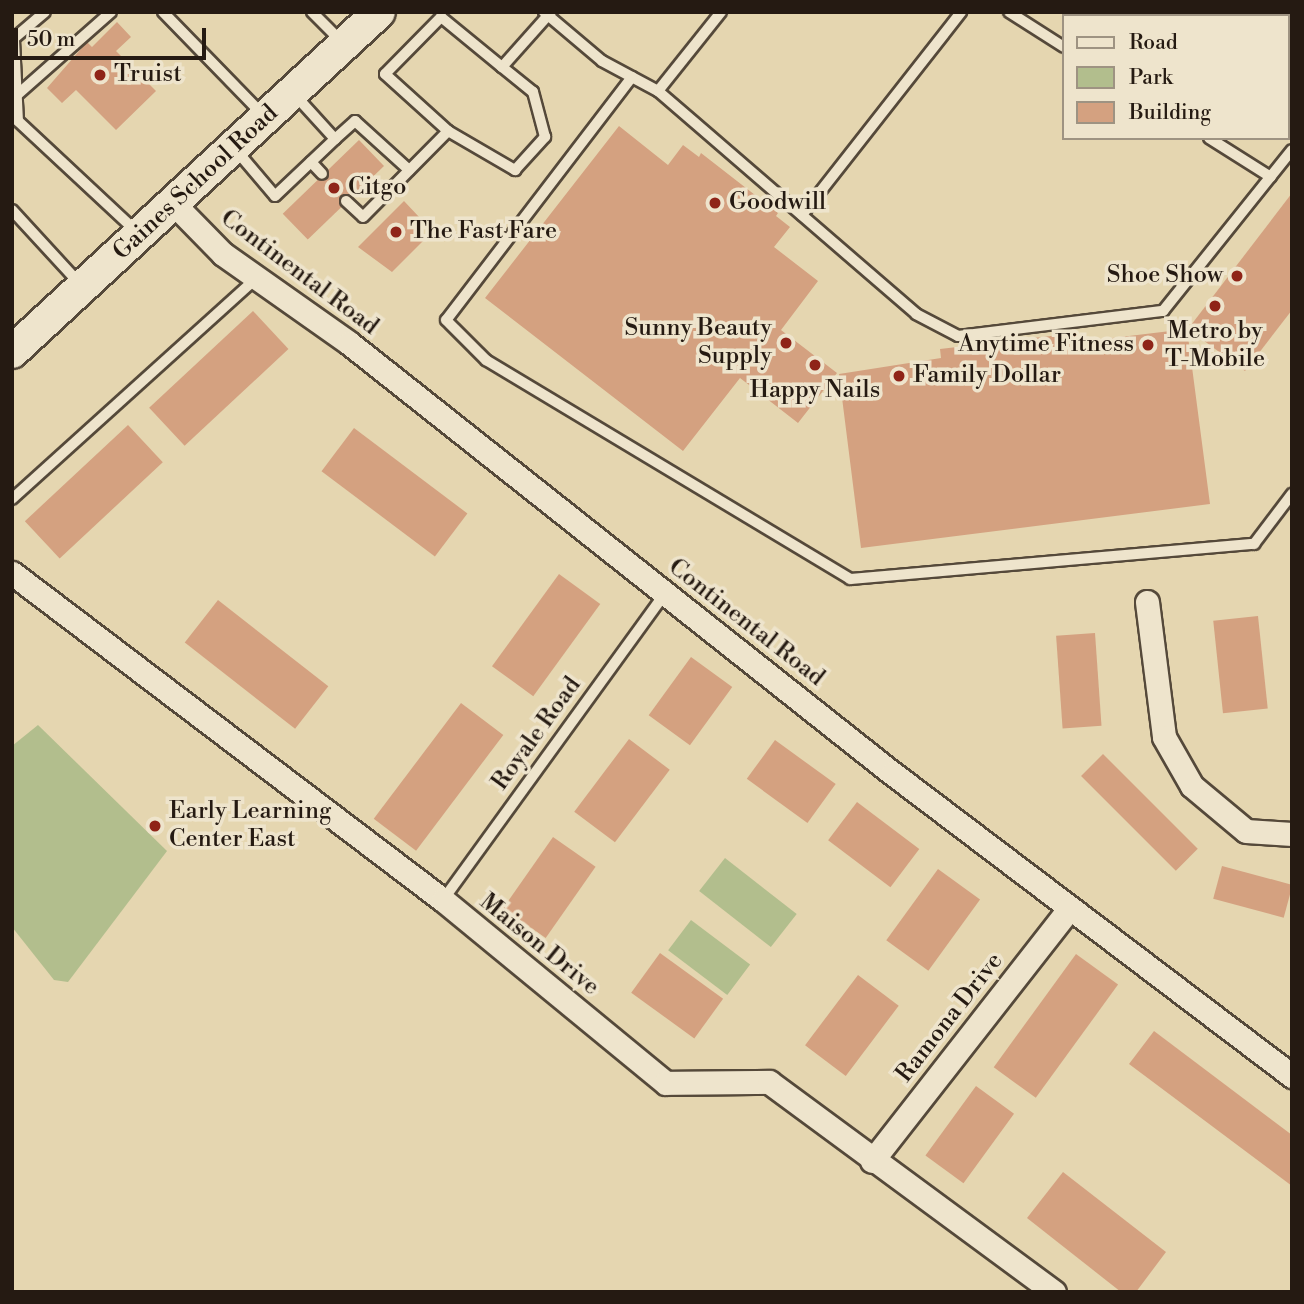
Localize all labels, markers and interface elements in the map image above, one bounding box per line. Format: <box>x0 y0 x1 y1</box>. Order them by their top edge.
scale bar <box>18 14 210 58</box>
legend <box>1062 14 1290 140</box>
text: 50 m <box>27 27 75 53</box>
text: Road <box>1129 30 1178 56</box>
place label: Truist <box>114 61 182 89</box>
text: Park <box>1129 65 1173 91</box>
marker: Truist <box>92 67 108 83</box>
street label: Gaines School Road <box>108 99 284 267</box>
text: Building <box>1129 100 1211 126</box>
place label: Citgo <box>348 174 407 202</box>
marker: Citgo <box>326 180 342 196</box>
place label: Goodwill <box>729 189 826 217</box>
marker: Goodwill <box>707 195 723 211</box>
street label: Continental Road <box>214 204 384 342</box>
place label: The Fast Fare <box>410 218 557 246</box>
marker: The Fast Fare <box>388 224 404 240</box>
place label: Shoe Show <box>1107 262 1223 290</box>
marker: Shoe Show <box>1229 268 1245 284</box>
marker: Metro by T-Mobile <box>1207 298 1223 314</box>
place label: Sunny Beauty Supply <box>625 315 772 371</box>
place label: Metro by T-Mobile <box>1165 318 1265 374</box>
place label: Anytime Fitness <box>958 331 1134 359</box>
marker: Sunny Beauty Supply <box>778 335 794 351</box>
marker: Anytime Fitness <box>1140 337 1156 353</box>
marker: Happy Nails <box>807 357 823 373</box>
place label: Family Dollar <box>913 362 1061 390</box>
marker: Family Dollar <box>891 368 907 384</box>
place label: Happy Nails <box>750 377 880 405</box>
street label: Continental Road <box>662 553 830 693</box>
street label: Royale Road <box>486 672 588 796</box>
place label: Early Learning Center East <box>169 798 331 854</box>
marker: Early Learning Center East <box>147 818 163 834</box>
street label: Maison Drive <box>473 888 605 1002</box>
street label: Ramona Drive <box>891 948 1009 1088</box>

